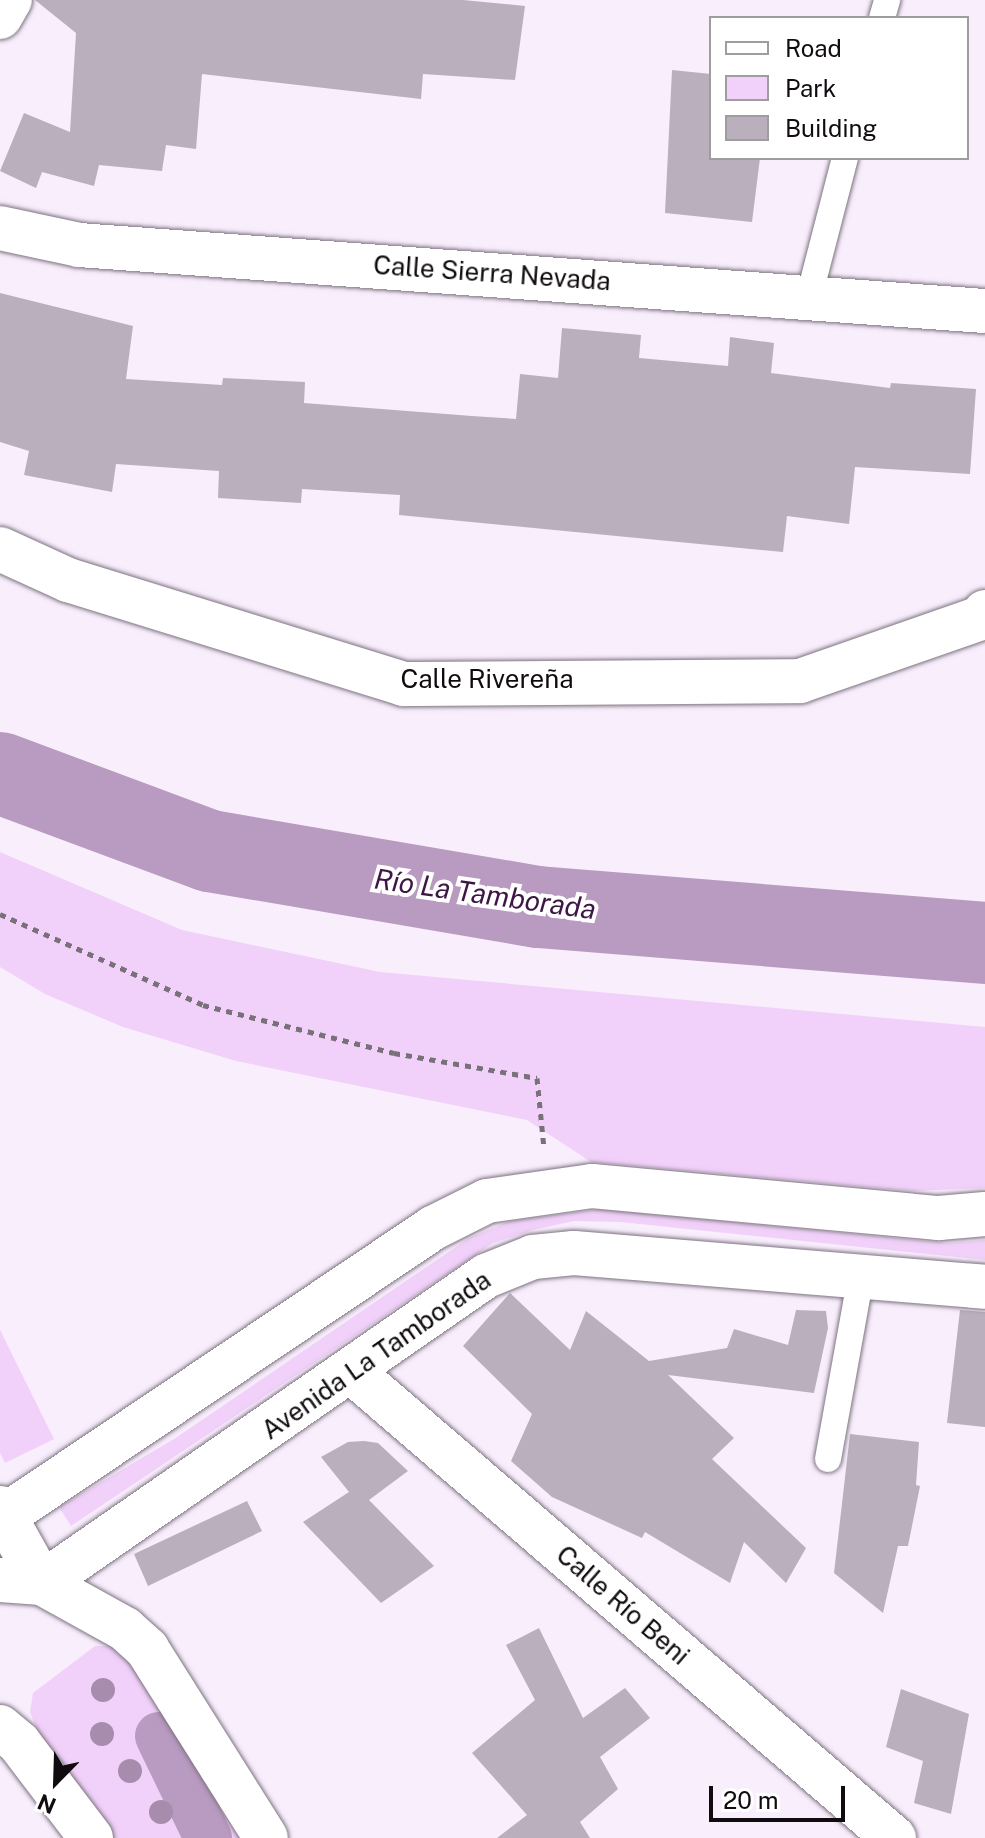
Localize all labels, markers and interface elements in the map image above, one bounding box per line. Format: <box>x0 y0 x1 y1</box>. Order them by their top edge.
legend <box>709 16 969 160</box>
text: Road <box>785 34 842 62</box>
text: Park <box>785 74 836 102</box>
text: Building <box>785 114 877 142</box>
street label: Calle Sierra Nevada <box>372 249 612 297</box>
street label: Calle Rivereña <box>400 663 574 695</box>
water label: Río La Tamborada <box>372 862 598 926</box>
street label: Avenida La Tamborada <box>256 1264 496 1446</box>
street label: Calle Río Beni <box>550 1539 696 1671</box>
north arrow <box>16 1742 96 1822</box>
scale bar <box>713 1770 849 1820</box>
text: 20 m <box>723 1786 779 1814</box>
text: N <box>34 1789 60 1819</box>

